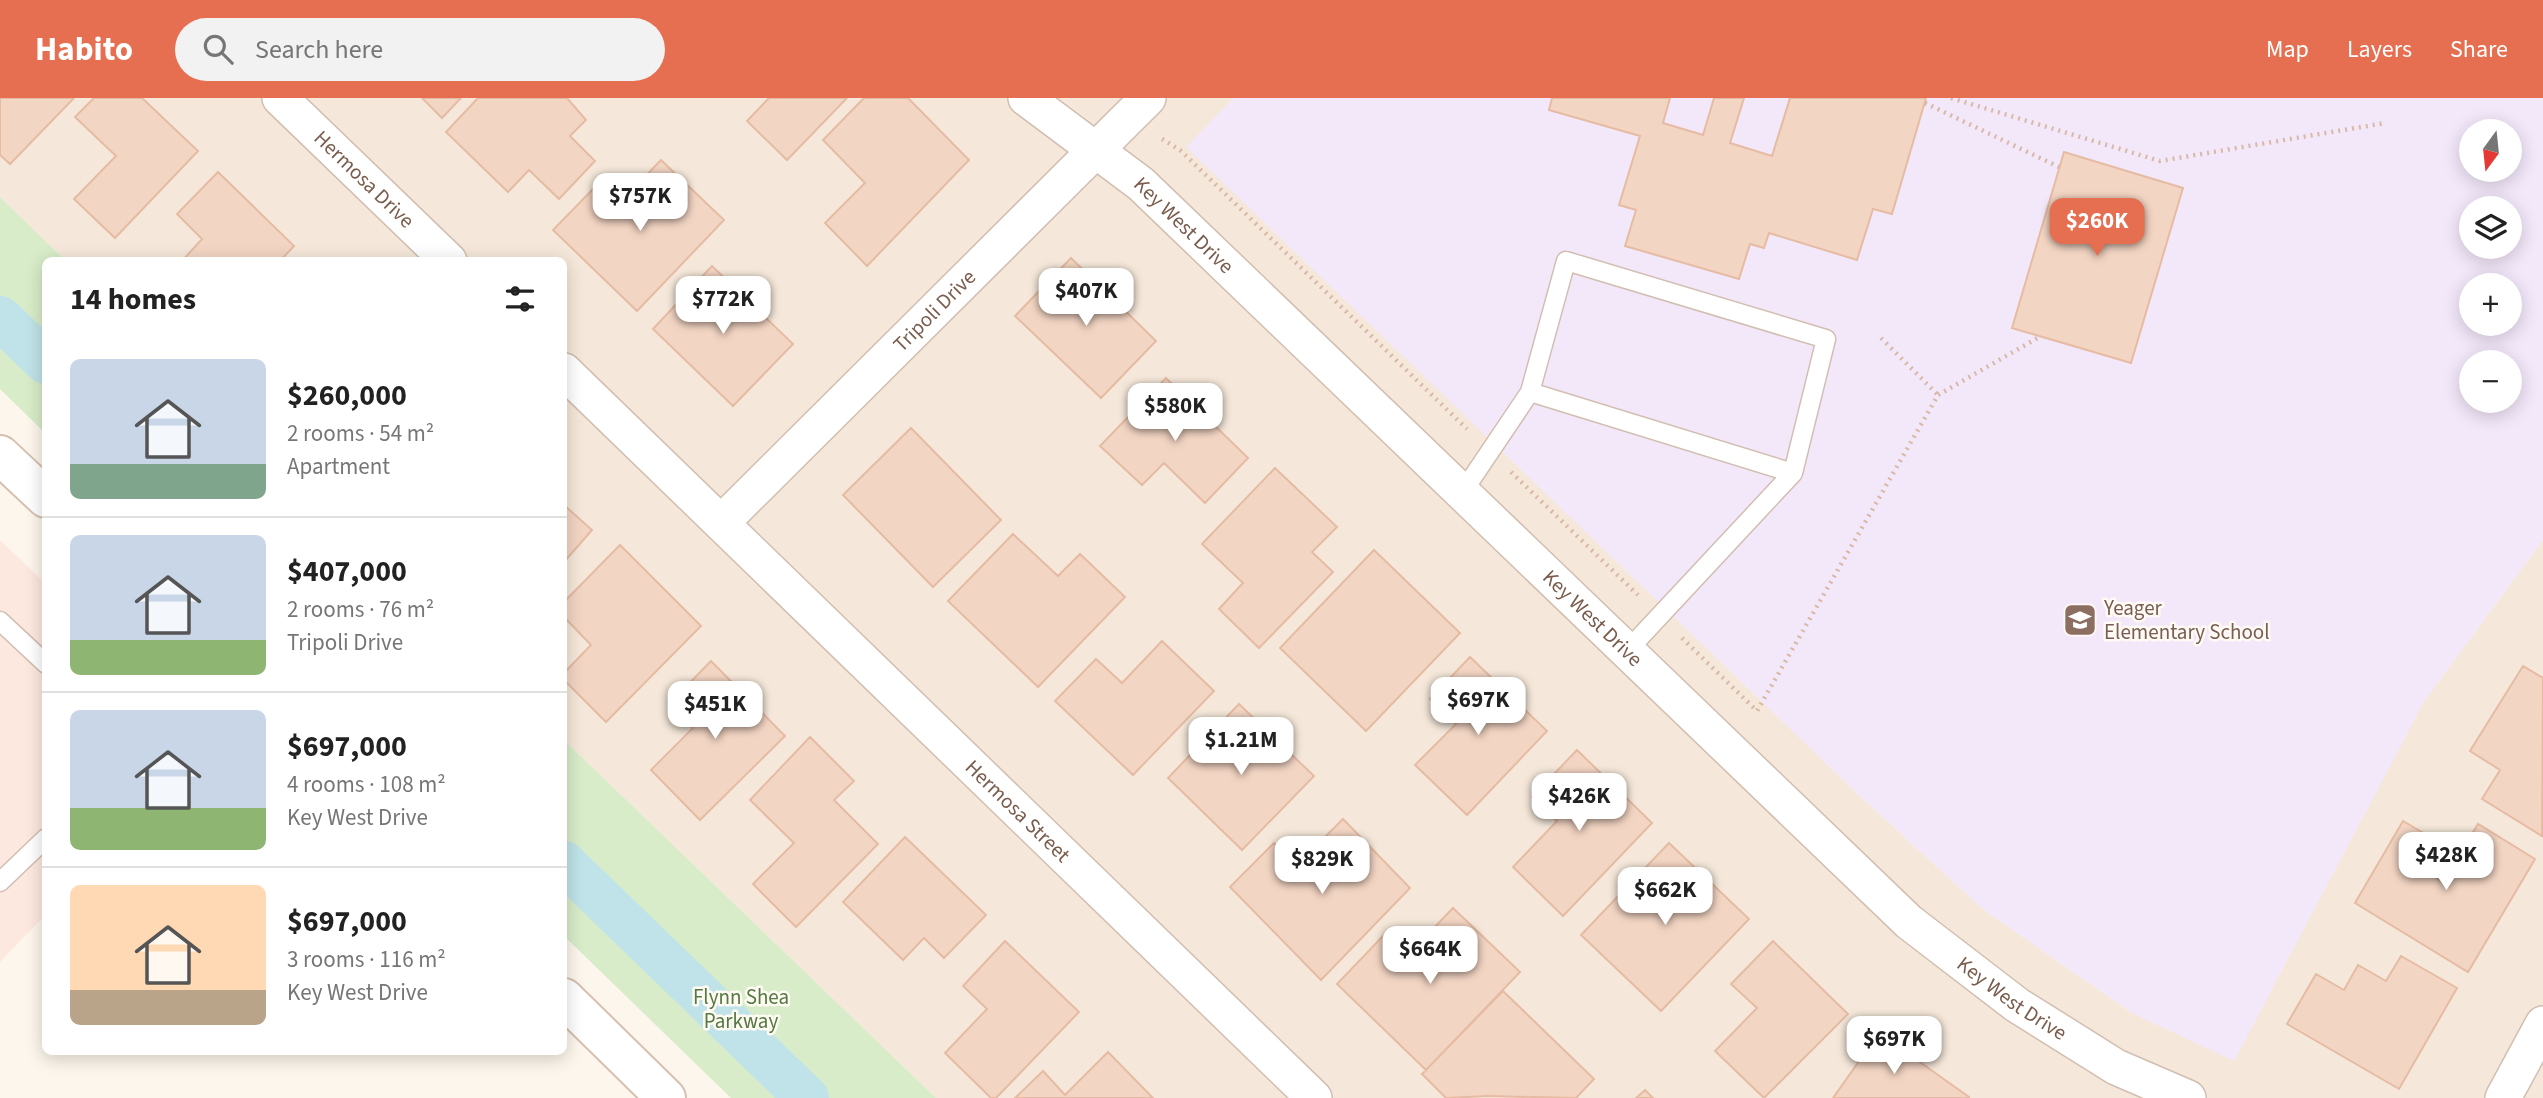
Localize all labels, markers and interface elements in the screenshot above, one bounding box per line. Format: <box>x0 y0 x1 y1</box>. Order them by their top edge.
search box <box>175 18 665 81</box>
text: Habito <box>35 26 133 73</box>
icon: search <box>199 30 237 68</box>
text: Search here <box>255 31 383 68</box>
text: Map <box>2266 32 2309 67</box>
text: Layers <box>2347 32 2412 67</box>
text: Share <box>2450 32 2508 67</box>
north arrow <box>2459 119 2522 182</box>
map controls <box>2459 119 2522 413</box>
street label: Hermosa Drive <box>307 124 421 235</box>
street label: Key West Drive <box>1127 170 1241 281</box>
pin: $757K <box>591 174 689 233</box>
text: $757K <box>609 179 671 212</box>
button: layers <box>2459 196 2522 259</box>
pin: $260K <box>2048 198 2146 258</box>
text: $260K <box>2066 204 2128 237</box>
street label: Tripoli Drive <box>886 263 983 359</box>
pin: $407K <box>1037 268 1135 328</box>
button: + <box>2459 273 2522 336</box>
text: $407K <box>1055 274 1117 307</box>
pin: $772K <box>674 276 772 336</box>
text: 14 homes <box>70 278 196 321</box>
icon: filters <box>501 280 539 318</box>
text: $772K <box>692 282 754 315</box>
button: − <box>2459 350 2522 413</box>
text: $260,000 <box>287 374 407 417</box>
pin: $580K <box>1126 384 1224 443</box>
icon: home <box>126 387 210 471</box>
text: $580K <box>1144 389 1206 422</box>
text: 2 rooms · 54 m² <box>287 417 434 450</box>
text: Apartment <box>287 450 390 483</box>
text: $407,000 <box>287 550 407 593</box>
icon: home <box>126 563 210 647</box>
street label: Key West Drive <box>1536 563 1649 673</box>
text: 2 rooms · 76 m² <box>287 593 434 626</box>
place label: Yeager Elementary School <box>2103 593 2270 647</box>
school or university icon: Yeager Elementary School <box>2061 601 2099 639</box>
text: Tripoli Drive <box>287 626 403 659</box>
pin: $697K <box>1429 678 1527 737</box>
pin: $451K <box>666 682 764 741</box>
text: $697K <box>1447 683 1509 716</box>
text: $451K <box>684 687 746 720</box>
pin: $1.21M <box>1184 718 1298 777</box>
text: $1.21M <box>1204 723 1278 756</box>
text: $697,000 <box>287 725 407 768</box>
icon: home <box>126 738 210 822</box>
street label: Hermosa Street <box>958 753 1077 869</box>
text: 4 rooms · 108 m² <box>287 768 446 801</box>
pin: $426K <box>1530 774 1628 833</box>
text: $426K <box>1548 779 1610 812</box>
text: Key West Drive <box>287 801 428 834</box>
pin: $428K <box>2397 832 2495 892</box>
pin: $829K <box>1273 836 1371 896</box>
text: $428K <box>2415 838 2477 871</box>
text: $829K <box>1291 842 1353 875</box>
pin: $662K <box>1616 868 1714 927</box>
text: $662K <box>1634 873 1696 906</box>
text: $697,000 <box>287 900 407 943</box>
icon: home <box>126 913 210 997</box>
pin: $664K <box>1381 926 1479 986</box>
text: $664K <box>1399 932 1461 965</box>
text: 3 rooms · 116 m² <box>287 943 446 976</box>
street label: Key West Drive <box>1951 949 2073 1048</box>
text: Key West Drive <box>287 976 428 1009</box>
park label: Flynn Shea Parkway <box>693 982 789 1036</box>
pin: $697K <box>1845 1016 1943 1076</box>
text: $697K <box>1863 1022 1925 1055</box>

